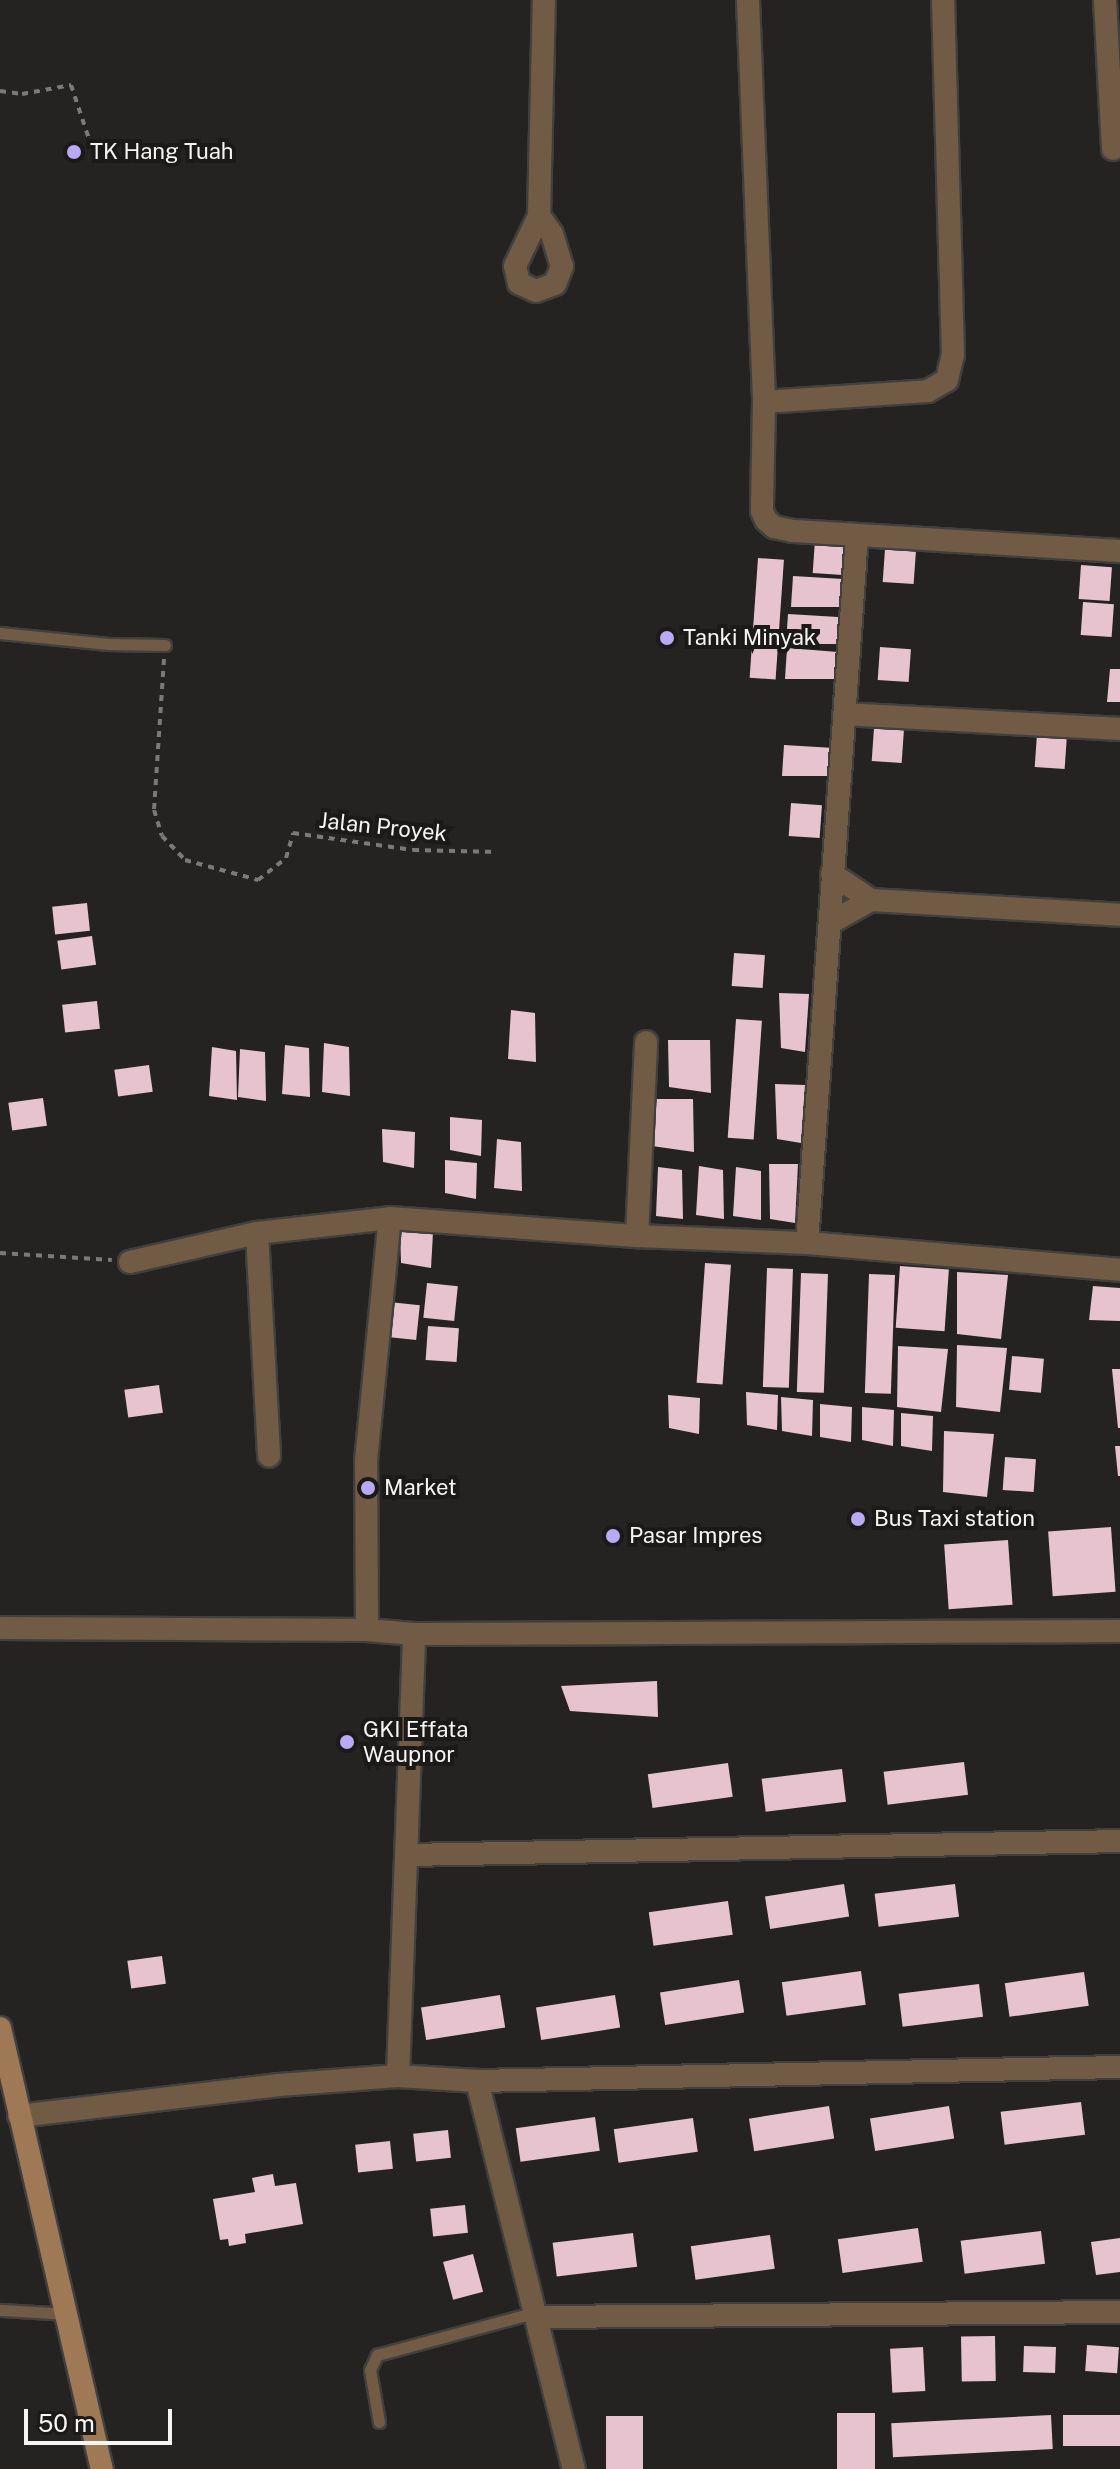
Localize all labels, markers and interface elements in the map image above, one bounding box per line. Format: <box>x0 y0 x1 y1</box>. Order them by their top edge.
place label: TK Hang Tuah <box>90 139 234 165</box>
marker: TK Hang Tuah <box>65 143 83 161</box>
place label: Tanki Minyak <box>683 625 816 651</box>
marker: Tanki Minyak <box>658 629 676 647</box>
street label: Jalan Proyek <box>318 807 448 847</box>
place label: Market <box>384 1475 457 1501</box>
marker: Market <box>359 1479 377 1497</box>
place label: Bus Taxi station <box>874 1506 1035 1532</box>
marker: Bus Taxi station <box>849 1510 867 1528</box>
place label: Pasar Impres <box>629 1523 762 1549</box>
marker: Pasar Impres <box>604 1527 622 1545</box>
place label: GKI Effata Waupnor <box>363 1716 469 1768</box>
marker: GKI Effata Waupnor <box>338 1733 356 1751</box>
scale bar <box>28 2393 176 2443</box>
text: 50 m <box>38 2409 95 2437</box>

